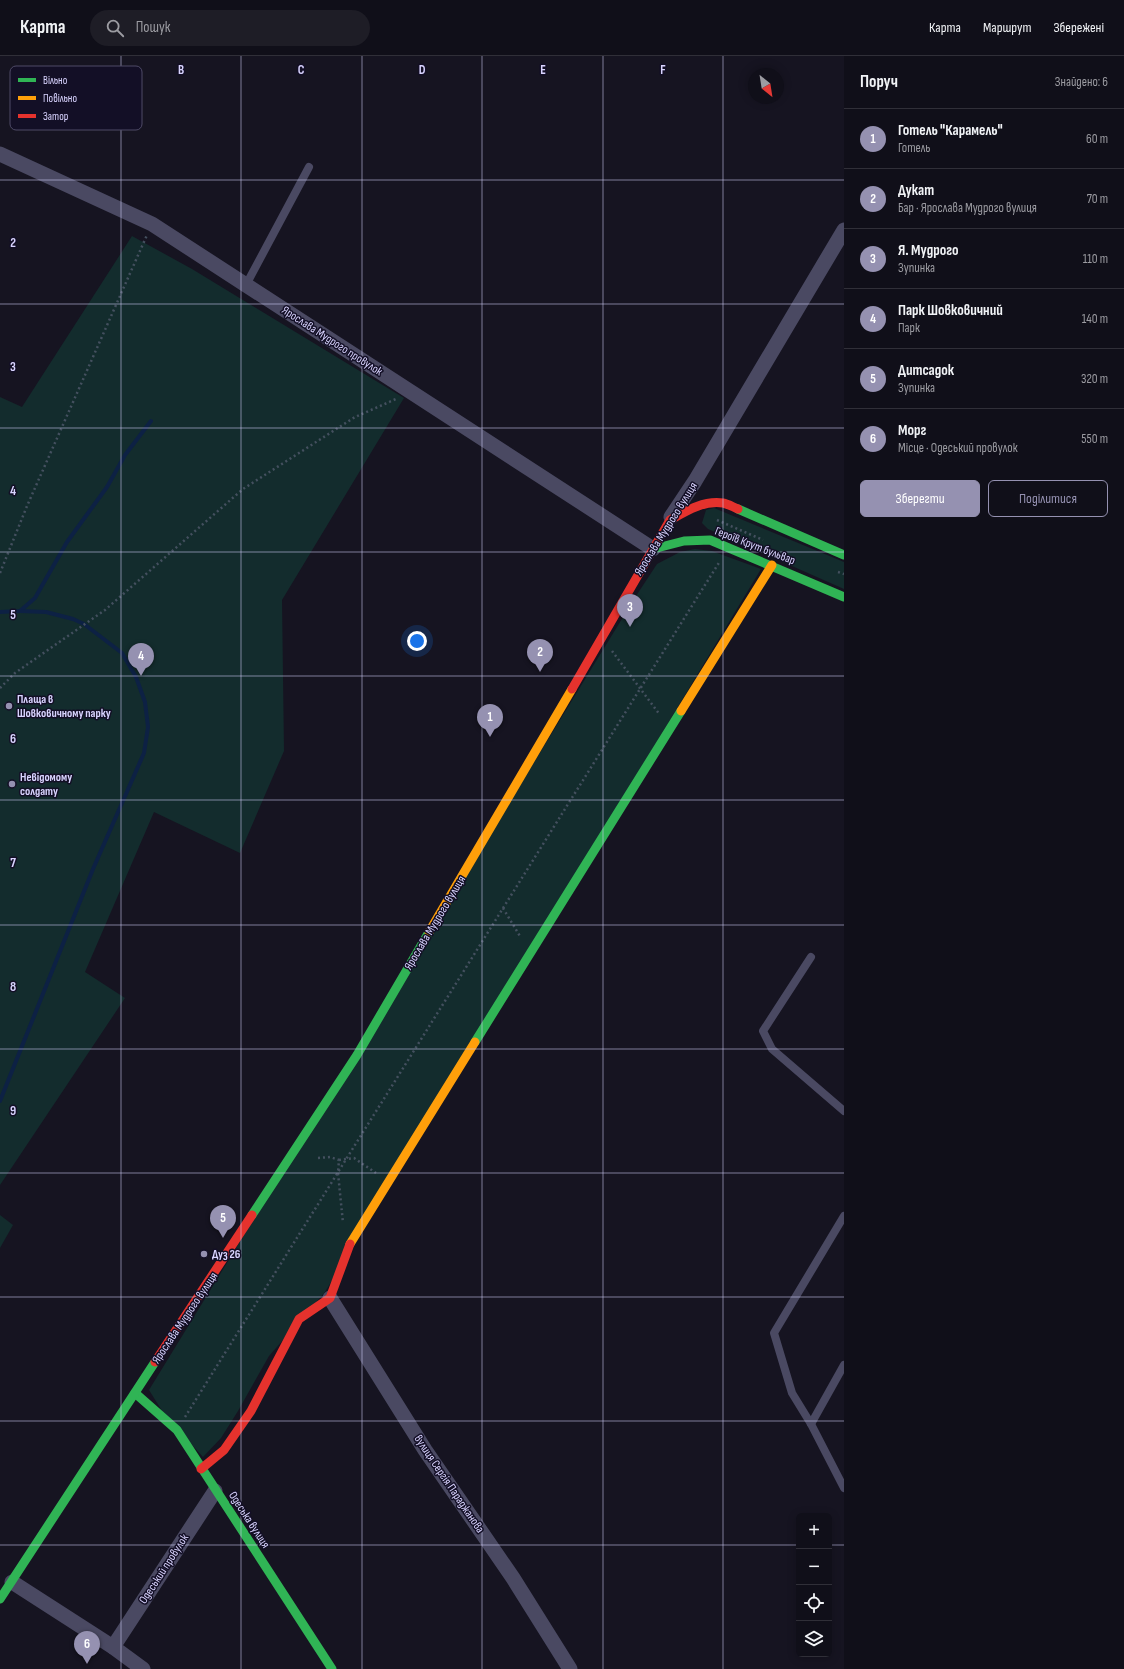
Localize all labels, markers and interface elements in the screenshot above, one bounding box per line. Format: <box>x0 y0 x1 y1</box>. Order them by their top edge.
search box <box>90 10 370 46</box>
text: Карта <box>20 16 66 39</box>
icon: search <box>104 17 126 39</box>
text: Пошук <box>136 18 170 37</box>
text: Карта <box>929 19 961 36</box>
text: Маршрут <box>983 19 1031 36</box>
text: Збережені <box>1053 19 1104 36</box>
text: B <box>178 62 184 78</box>
text: C <box>298 62 305 78</box>
text: D <box>419 62 426 78</box>
text: E <box>540 62 546 78</box>
text: F <box>660 62 666 78</box>
legend <box>10 66 142 130</box>
north arrow <box>748 68 784 104</box>
text: Поруч <box>860 72 898 92</box>
text: Вільно <box>43 74 68 87</box>
text: Знайдено: 6 <box>1055 74 1108 90</box>
text: Повільно <box>43 92 77 105</box>
text: Затор <box>43 110 68 123</box>
text: Готель "Карамель" <box>898 121 1003 140</box>
text: 1 <box>870 131 876 147</box>
text: 60 m <box>1086 131 1108 147</box>
text: Готель <box>898 140 931 156</box>
text: Дукат <box>898 181 934 200</box>
text: 2 <box>870 191 876 207</box>
text: 70 m <box>1087 191 1108 207</box>
text: Бар · Ярослава Мудрого вулиця <box>898 200 1037 216</box>
text: 2 <box>10 235 16 251</box>
text: Я. Мудрого <box>898 241 959 260</box>
text: 3 <box>870 251 876 267</box>
text: 110 m <box>1083 251 1108 267</box>
text: Зупинка <box>898 260 935 276</box>
text: Парк Шовковичний <box>898 301 1003 320</box>
street label: Ярослава Мудрого провулок <box>279 303 386 379</box>
text: 4 <box>870 311 876 327</box>
text: 140 m <box>1082 311 1108 327</box>
text: Парк <box>898 320 920 336</box>
text: 3 <box>10 359 16 375</box>
text: Дитсадок <box>898 361 954 380</box>
text: 5 <box>870 371 876 387</box>
text: 320 m <box>1081 371 1108 387</box>
text: Зупинка <box>898 380 935 396</box>
text: Морг <box>898 421 926 440</box>
text: 6 <box>870 431 876 447</box>
text: 550 m <box>1081 431 1108 447</box>
text: Місце · Одеський провулок <box>898 440 1018 456</box>
street label: Ярослава Мудрого вулиця <box>631 479 701 578</box>
button: Зберегти <box>860 480 980 517</box>
button: Поділитися <box>988 480 1108 517</box>
text: 4 <box>10 483 16 499</box>
street label: Героїв Крут бульвар <box>713 524 797 568</box>
pin: 3 <box>617 594 643 627</box>
text: 5 <box>10 607 16 623</box>
your location <box>407 631 427 651</box>
pin: 2 <box>527 639 553 672</box>
pin: 4 <box>128 643 154 676</box>
place label: Плаща в Шовковичному парку <box>17 692 111 721</box>
marker: Плаща в Шовковичному парку <box>4 701 14 711</box>
pin: 1 <box>477 704 503 737</box>
text: 6 <box>10 731 16 747</box>
place label: Невідомому солдату <box>20 770 72 799</box>
marker: Невідомому солдату <box>7 779 17 789</box>
text: 7 <box>10 855 16 871</box>
street label: Ярослава Мудрого вулиця <box>401 873 469 973</box>
text: 8 <box>10 979 16 995</box>
text: 9 <box>10 1103 16 1119</box>
pin: 5 <box>210 1205 236 1238</box>
place label: Дуз 26 <box>212 1247 241 1262</box>
marker: Дуз 26 <box>199 1249 209 1259</box>
street label: Ярослава Мудрого вулиця <box>149 1269 221 1367</box>
street label: вулиця Сергія Параджанова <box>411 1432 488 1536</box>
street label: Одеська вулиця <box>225 1489 273 1551</box>
map controls <box>796 1513 832 1657</box>
button: + <box>796 1513 832 1549</box>
street label: Одеський провулок <box>136 1531 192 1607</box>
button: − <box>796 1549 832 1585</box>
button: locate <box>796 1585 832 1621</box>
button: layers <box>796 1621 832 1657</box>
pin: 6 <box>74 1631 100 1664</box>

